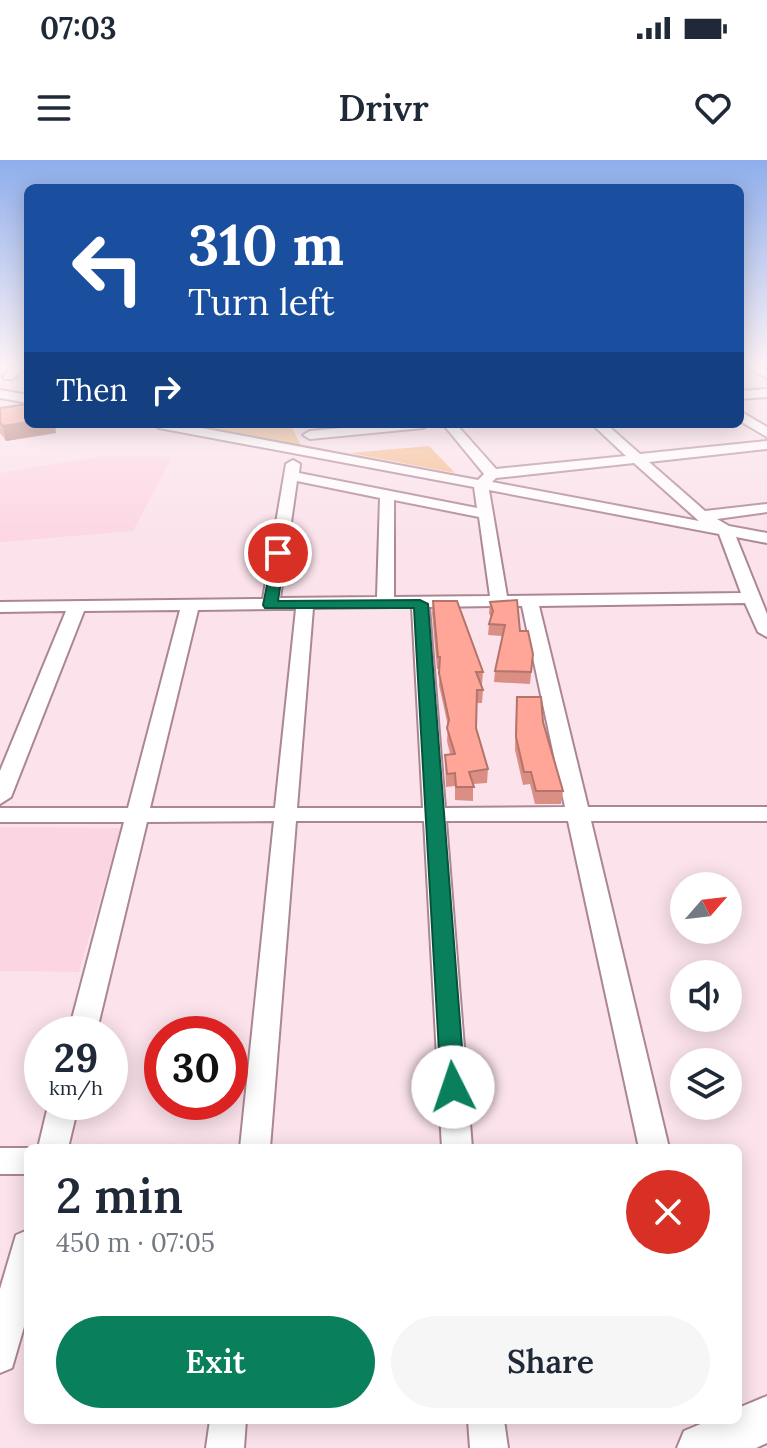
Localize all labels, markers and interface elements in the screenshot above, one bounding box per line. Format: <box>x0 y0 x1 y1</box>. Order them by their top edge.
text: 07:03 <box>40 9 117 47</box>
text: Drivr <box>338 85 429 131</box>
icon: menu <box>32 86 76 130</box>
icon: heart <box>691 86 735 130</box>
text: 310 m <box>188 209 344 280</box>
icon: left <box>56 216 160 320</box>
text: Turn left <box>188 279 335 325</box>
icon: right <box>144 368 188 412</box>
text: Then <box>56 371 128 409</box>
pin <box>244 519 312 587</box>
icon: arrive <box>256 531 300 575</box>
north arrow <box>670 872 742 944</box>
map controls <box>670 872 742 1120</box>
button: sound <box>670 960 742 1032</box>
speed limit sign: 30 <box>144 1016 248 1120</box>
text: 29 <box>54 1032 98 1083</box>
position arrow <box>411 1045 495 1129</box>
button: layers <box>670 1048 742 1120</box>
text: km/h <box>49 1075 103 1100</box>
text: 2 min <box>56 1165 183 1226</box>
button: close <box>626 1170 710 1254</box>
text: 450 m · 07:05 <box>56 1226 215 1259</box>
button: Exit <box>56 1316 375 1408</box>
button: Share <box>391 1316 710 1408</box>

